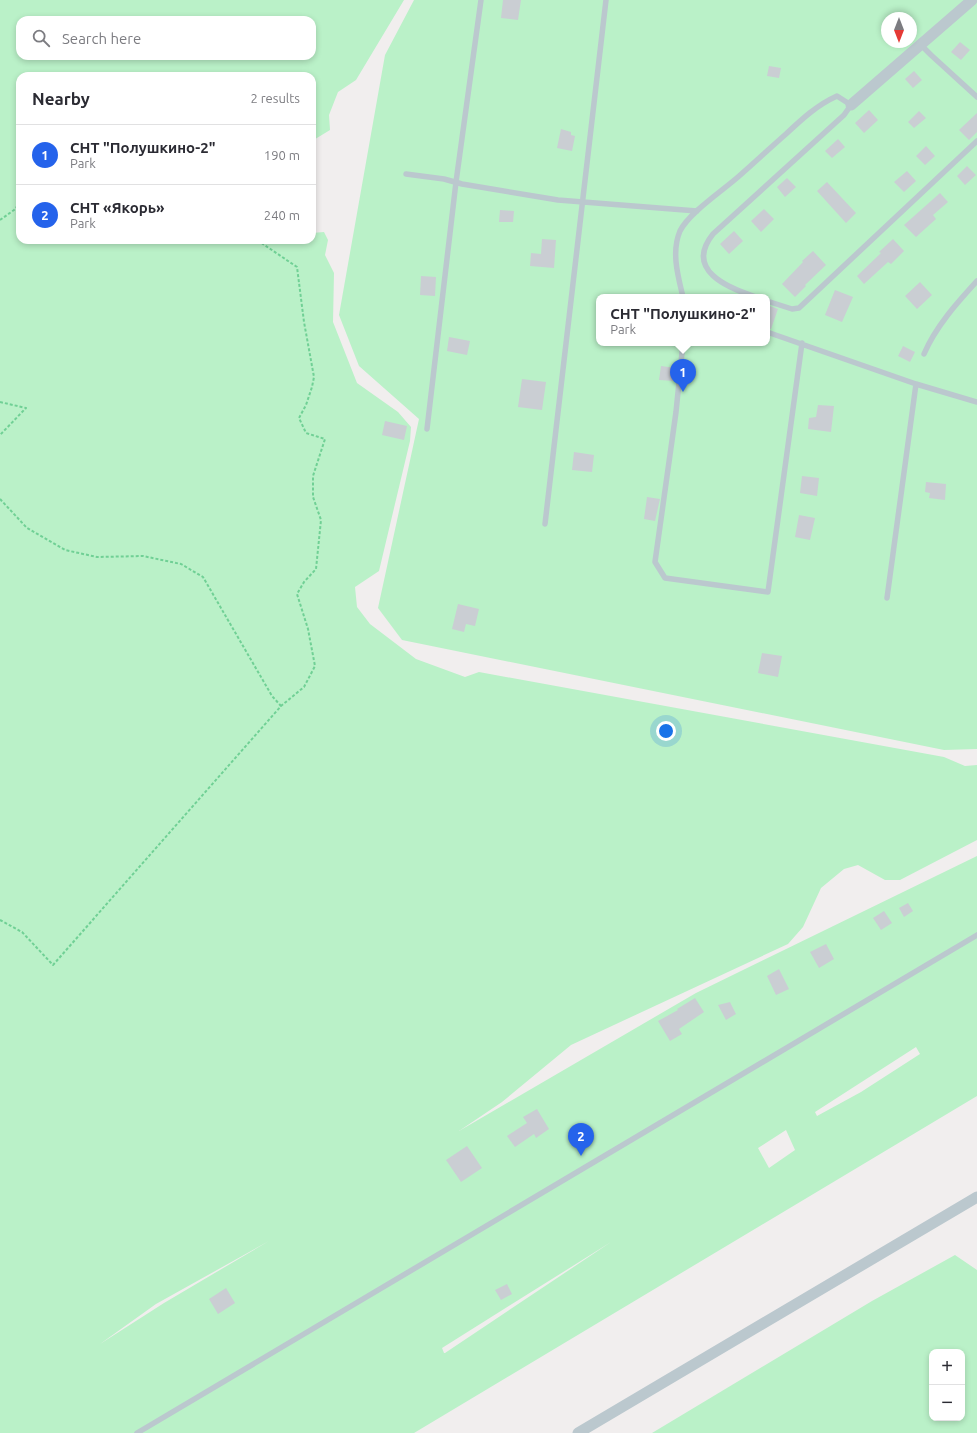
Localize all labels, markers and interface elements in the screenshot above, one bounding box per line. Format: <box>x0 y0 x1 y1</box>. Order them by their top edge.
north arrow <box>881 12 917 48</box>
search box <box>16 16 316 60</box>
icon: search <box>30 27 52 49</box>
text: Search here <box>62 30 141 47</box>
text: Nearby <box>32 89 90 108</box>
text: 2 results <box>250 91 300 105</box>
text: СНТ "Полушкино-2" <box>70 139 215 156</box>
text: 1 <box>41 148 49 162</box>
text: 190 m <box>264 148 300 162</box>
text: Park <box>70 156 96 170</box>
text: СНТ «Якорь» <box>70 199 164 216</box>
text: 2 <box>41 208 49 222</box>
text: 240 m <box>264 208 300 222</box>
text: Park <box>70 216 96 230</box>
popup <box>596 294 770 346</box>
text: СНТ "Полушкино-2" <box>610 305 756 322</box>
text: Park <box>610 322 636 336</box>
pin: 1 <box>670 359 696 392</box>
your location <box>656 721 676 741</box>
pin: 2 <box>568 1123 594 1156</box>
map controls <box>929 1349 965 1421</box>
button: + <box>929 1349 965 1385</box>
button: − <box>929 1385 965 1421</box>

